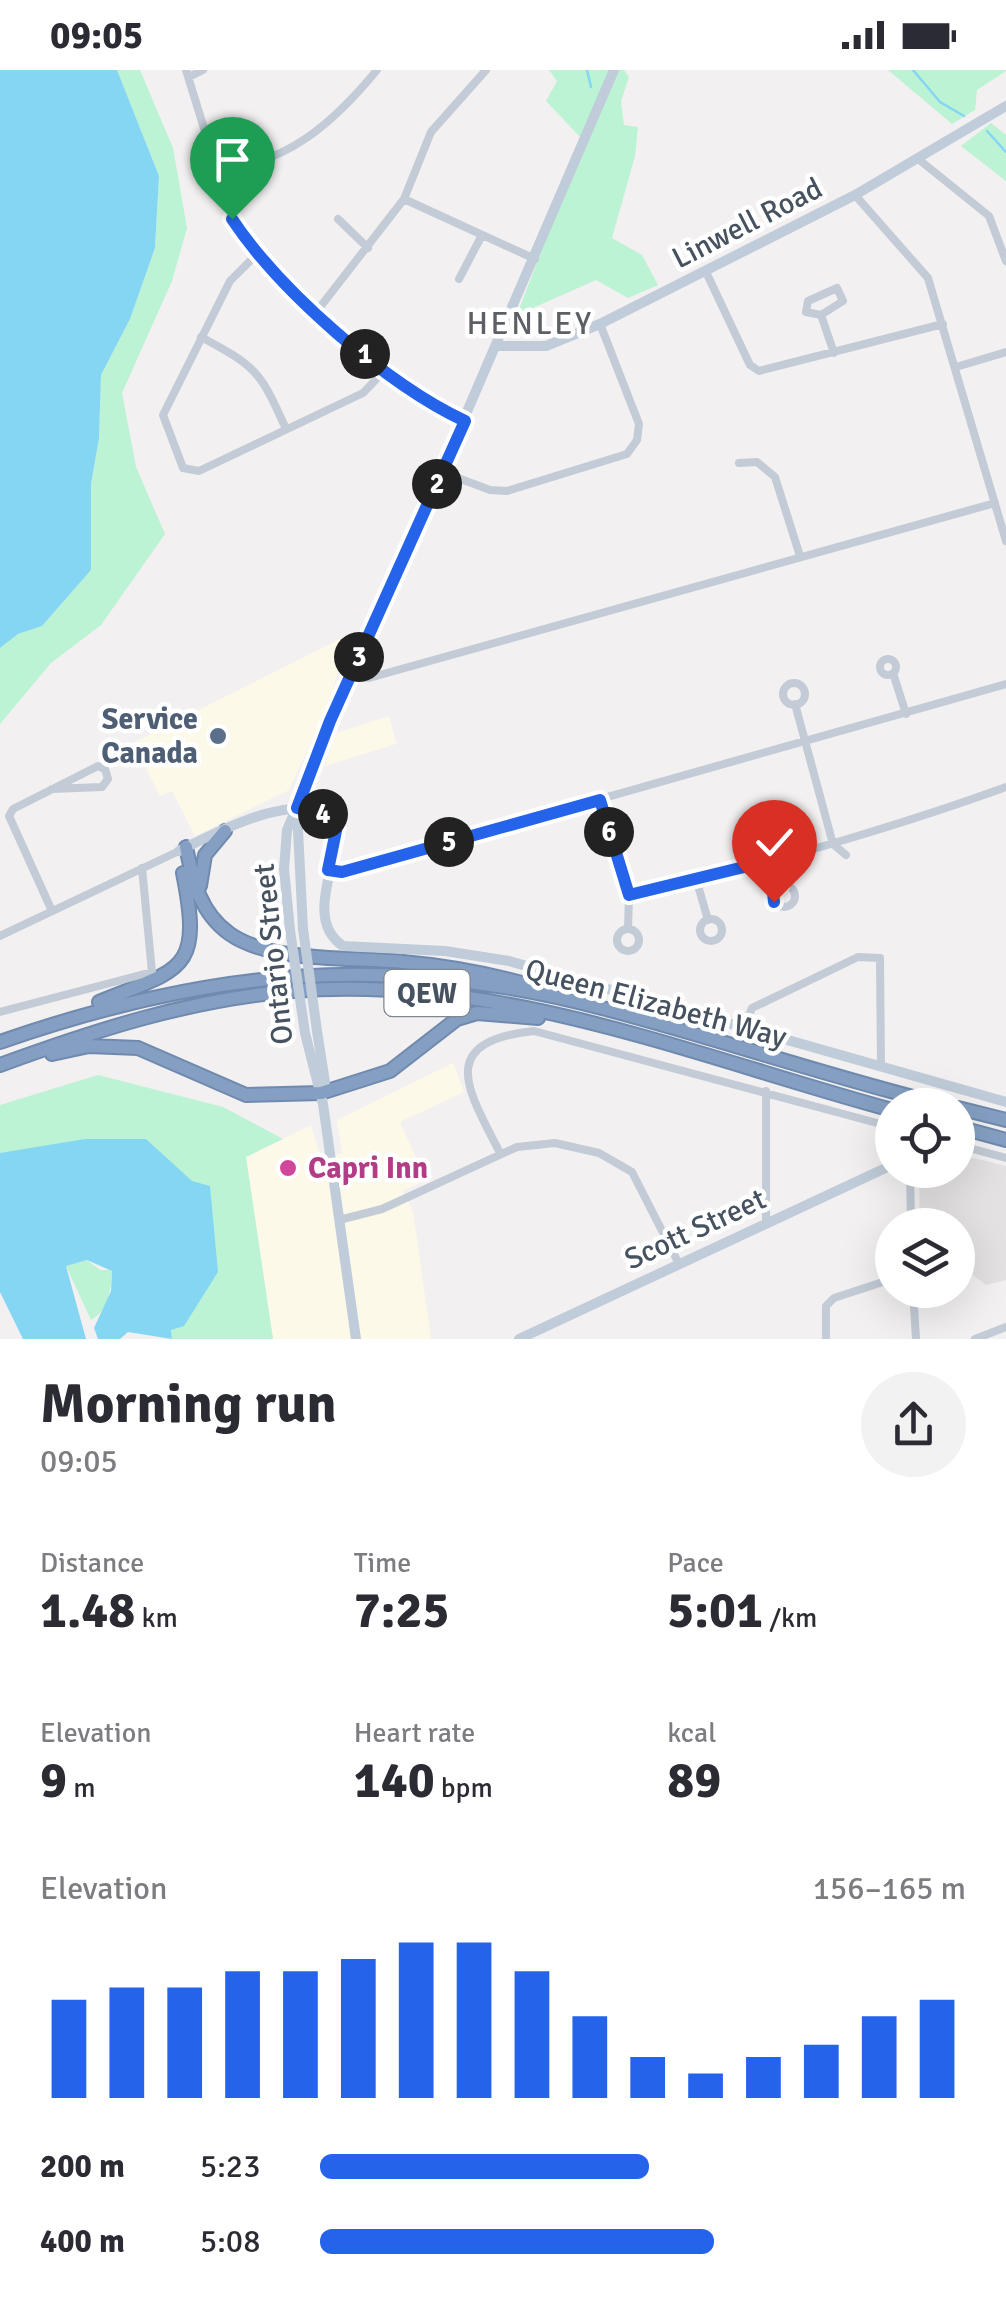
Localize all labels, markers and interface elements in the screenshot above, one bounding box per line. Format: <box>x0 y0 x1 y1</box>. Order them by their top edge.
text: 09:05 <box>50 12 143 59</box>
pin <box>190 117 275 220</box>
icon: arrive <box>205 132 260 187</box>
street label: Linwell Road <box>666 170 828 277</box>
district label: HENLEY <box>466 304 594 343</box>
pin: 1 <box>340 329 390 379</box>
text: 1 <box>357 337 373 371</box>
pin: 2 <box>412 459 462 509</box>
text: 2 <box>429 467 445 501</box>
pin: 3 <box>334 632 384 682</box>
text: 3 <box>351 640 367 674</box>
place label: Service Canada <box>101 701 198 772</box>
marker: Service Canada <box>207 725 229 747</box>
pin: 4 <box>298 789 348 839</box>
text: 4 <box>315 797 331 831</box>
pin <box>732 800 817 903</box>
pin: 6 <box>584 807 634 857</box>
text: 6 <box>601 815 617 849</box>
icon: check <box>747 815 802 870</box>
pin: 5 <box>424 817 474 867</box>
text: 5 <box>441 825 457 859</box>
street label: Ontario Street <box>246 862 301 1046</box>
street label: Queen Elizabeth Way <box>521 951 790 1056</box>
road number: QEW <box>384 970 470 1016</box>
map controls <box>875 1088 975 1308</box>
button: locate <box>875 1088 975 1188</box>
place label: Capri Inn <box>308 1150 428 1187</box>
marker: Capri Inn <box>277 1157 299 1179</box>
street label: Scott Street <box>619 1181 772 1278</box>
button: layers <box>875 1208 975 1308</box>
text: Morning run <box>40 1370 337 1438</box>
button: share <box>861 1372 966 1477</box>
text: 09:05 <box>40 1442 118 1481</box>
text: Distance <box>40 1546 144 1580</box>
text: Time <box>354 1546 411 1580</box>
text: Pace <box>667 1546 724 1580</box>
text: 1.48 <box>40 1580 135 1642</box>
text: 7:25 <box>354 1580 449 1642</box>
text: 5:01 <box>667 1580 763 1642</box>
text: km <box>135 1601 178 1635</box>
text: /km <box>763 1601 817 1635</box>
text: Elevation <box>40 1716 152 1750</box>
text: Heart rate <box>354 1716 475 1750</box>
text: kcal <box>667 1716 716 1750</box>
text: 9 <box>40 1750 67 1812</box>
text: 140 <box>354 1750 435 1812</box>
text: 89 <box>667 1750 721 1812</box>
text: m <box>67 1771 96 1805</box>
text: bpm <box>435 1771 493 1805</box>
text: Elevation <box>40 1869 167 1908</box>
text: 156–165 m <box>813 1869 966 1908</box>
text: 200 m <box>40 2147 125 2186</box>
text: 5:23 <box>200 2147 260 2186</box>
text: 400 m <box>40 2222 125 2261</box>
text: 5:08 <box>200 2222 260 2261</box>

